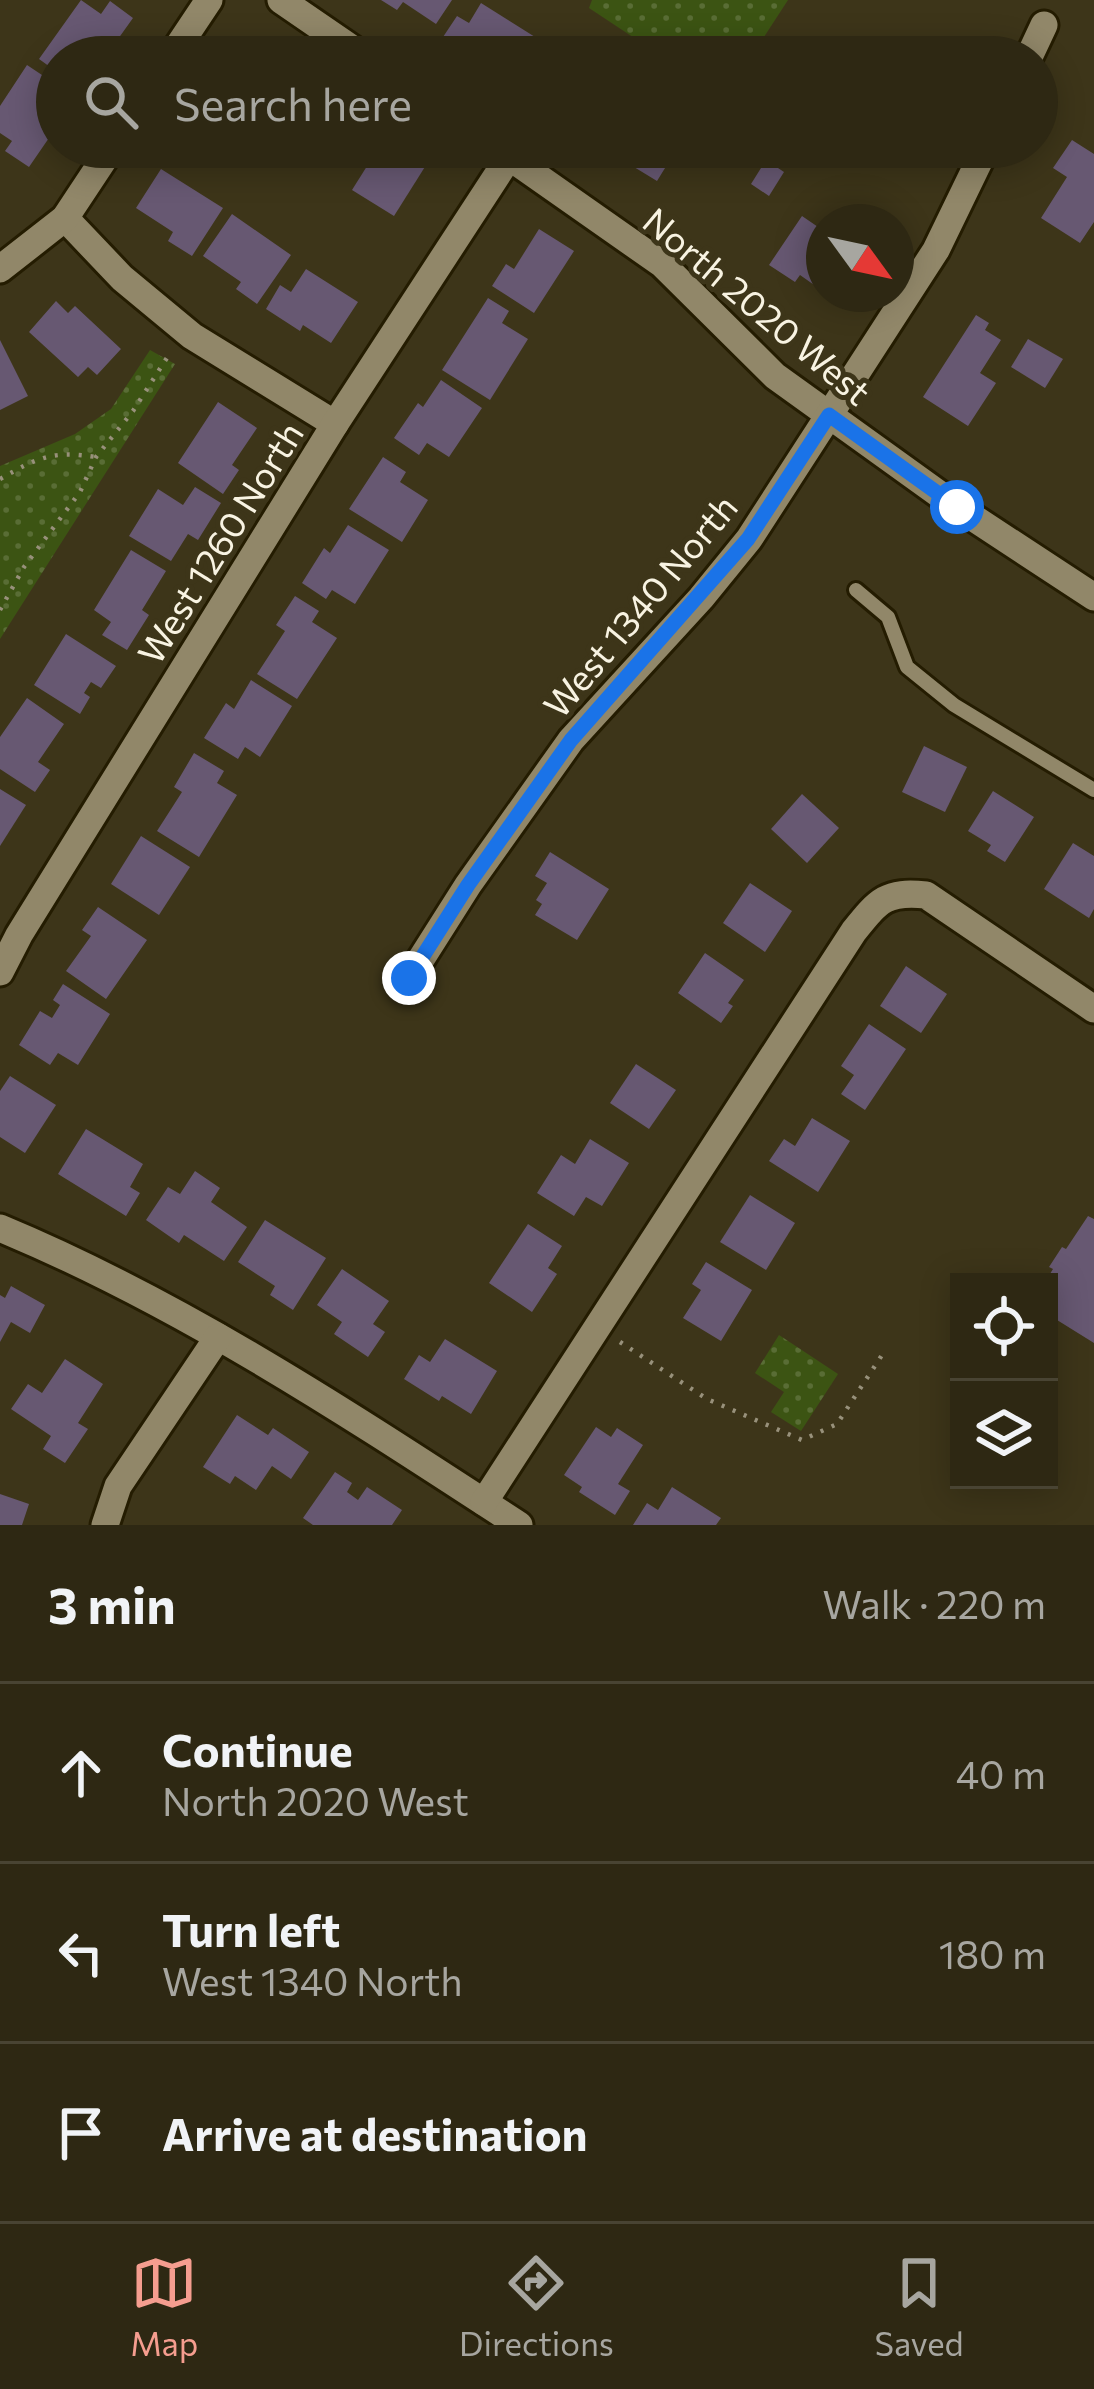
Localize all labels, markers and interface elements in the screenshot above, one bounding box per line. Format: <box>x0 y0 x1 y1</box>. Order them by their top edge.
search box <box>36 36 1058 168</box>
icon: search <box>78 69 144 135</box>
text: Search here <box>174 75 412 130</box>
street label: North 2020 West <box>635 197 881 413</box>
north arrow <box>806 204 914 312</box>
street label: West 1260 North <box>127 413 311 671</box>
route start <box>930 480 984 534</box>
street label: West 1340 North <box>533 485 745 725</box>
route end <box>382 951 436 1005</box>
map controls <box>950 1273 1058 1489</box>
button: locate <box>950 1273 1058 1381</box>
button: layers <box>950 1381 1058 1489</box>
text: 3 min <box>48 1572 176 1635</box>
text: Walk · 220 m <box>823 1579 1046 1627</box>
text: Continue <box>162 1721 353 1776</box>
icon: ahead <box>48 1740 114 1806</box>
text: 40 m <box>956 1749 1046 1797</box>
text: North 2020 West <box>162 1776 469 1824</box>
text: Turn left <box>162 1901 340 1956</box>
icon: left <box>48 1920 114 1986</box>
text: 180 m <box>939 1929 1046 1977</box>
text: West 1340 North <box>162 1956 463 2004</box>
icon: arrive <box>48 2100 114 2166</box>
text: Arrive at destination <box>162 2105 588 2160</box>
tab: Map <box>130 2250 198 2363</box>
tab: Directions <box>459 2250 614 2363</box>
tab: Saved <box>875 2250 964 2363</box>

